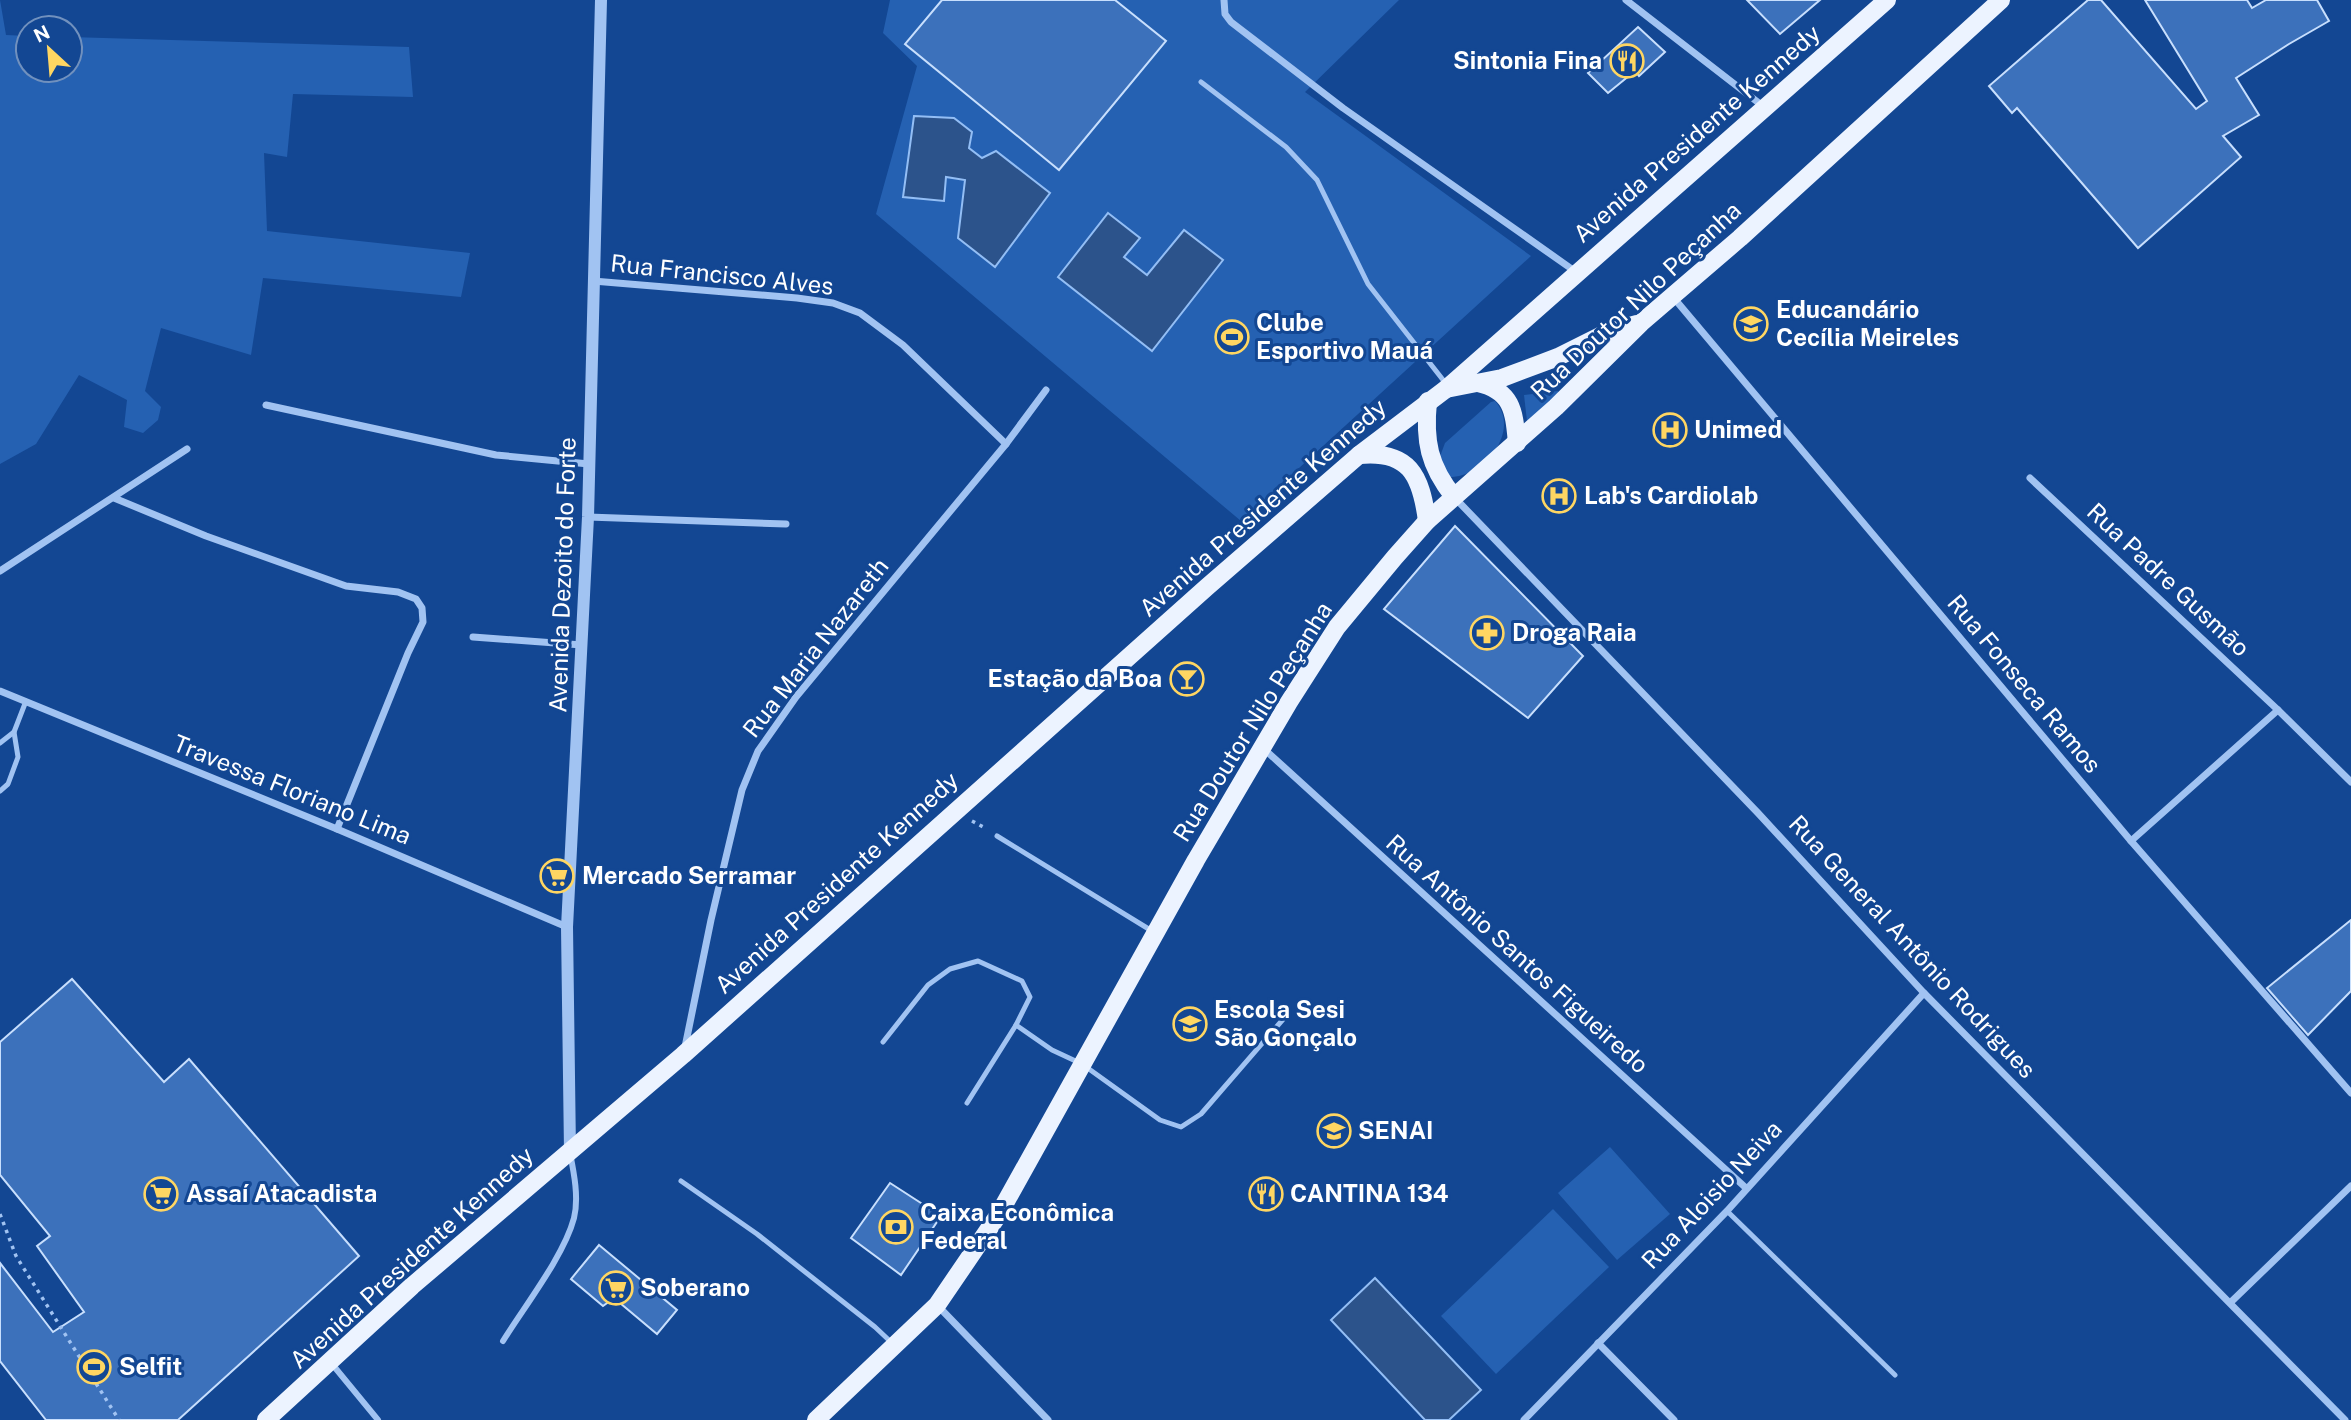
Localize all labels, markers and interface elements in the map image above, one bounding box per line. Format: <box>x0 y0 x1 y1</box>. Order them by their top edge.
north arrow <box>14 14 84 84</box>
street label: Avenida Presidente Kennedy <box>1567 18 1825 248</box>
text: N <box>30 21 53 47</box>
restaurant icon: Sintonia Fina <box>1608 42 1646 80</box>
place label: Sintonia Fina <box>1453 46 1602 74</box>
street label: Rua Doutor Nilo Peçanha <box>1525 196 1746 405</box>
street label: Rua Francisco Alves <box>609 248 835 300</box>
place label: Educandário Cecília Meireles <box>1776 295 1959 351</box>
school or university icon: Educandário Cecília Meireles <box>1732 305 1770 343</box>
place label: Clube Esportivo Mauá <box>1256 308 1433 364</box>
sports icon: Clube Esportivo Mauá <box>1213 318 1251 356</box>
street label: Avenida Presidente Kennedy <box>1133 392 1391 622</box>
hospital icon: Unimed <box>1651 411 1689 449</box>
place label: Unimed <box>1694 415 1782 443</box>
street label: Avenida Dezoito do Forte <box>543 437 581 713</box>
hospital icon: Lab's Cardiolab <box>1540 477 1578 515</box>
place label: Lab's Cardiolab <box>1584 481 1758 509</box>
street label: Rua Padre Gusmão <box>2082 497 2256 662</box>
street label: Rua Maria Nazareth <box>737 552 894 743</box>
street label: Rua Fonseca Ramos <box>1942 589 2107 778</box>
street label: Rua Doutor Nilo Peçanha <box>1167 597 1337 846</box>
pharmacy icon: Droga Raia <box>1468 614 1506 652</box>
place label: Droga Raia <box>1512 618 1637 646</box>
bar icon: Estação da Boa <box>1168 660 1206 698</box>
place label: Estação da Boa <box>988 664 1162 693</box>
street label: Travessa Floriano Lima <box>169 728 415 850</box>
street label: Avenida Presidente Kennedy <box>709 765 964 999</box>
street label: Rua General Antônio Rodrigues <box>1784 809 2042 1083</box>
street label: Rua Antônio Santos Figueiredo <box>1381 828 1655 1078</box>
supermarket icon: Mercado Serramar <box>538 857 576 895</box>
place label: Mercado Serramar <box>582 861 796 889</box>
place label: Escola Sesi São Gonçalo <box>1214 995 1357 1052</box>
school or university icon: Escola Sesi São Gonçalo <box>1171 1005 1209 1043</box>
school or university icon: SENAI <box>1315 1112 1353 1150</box>
street label: Rua Aloisio Neiva <box>1635 1114 1787 1274</box>
place label: SENAI <box>1358 1116 1433 1144</box>
street label: Avenida Presidente Kennedy <box>284 1140 539 1374</box>
supermarket icon: Assaí Atacadista <box>142 1175 180 1213</box>
restaurant icon: CANTINA 134 <box>1247 1175 1285 1213</box>
place label: Assaí Atacadista <box>186 1179 377 1207</box>
place label: CANTINA 134 <box>1290 1179 1449 1207</box>
place label: Caixa Econômica Federal <box>920 1198 1114 1254</box>
bank icon: Caixa Econômica Federal <box>877 1208 915 1246</box>
supermarket icon: Soberano <box>597 1269 635 1307</box>
place label: Soberano <box>640 1273 750 1301</box>
sports icon: Selfit <box>75 1348 113 1386</box>
place label: Selfit <box>119 1352 182 1380</box>

